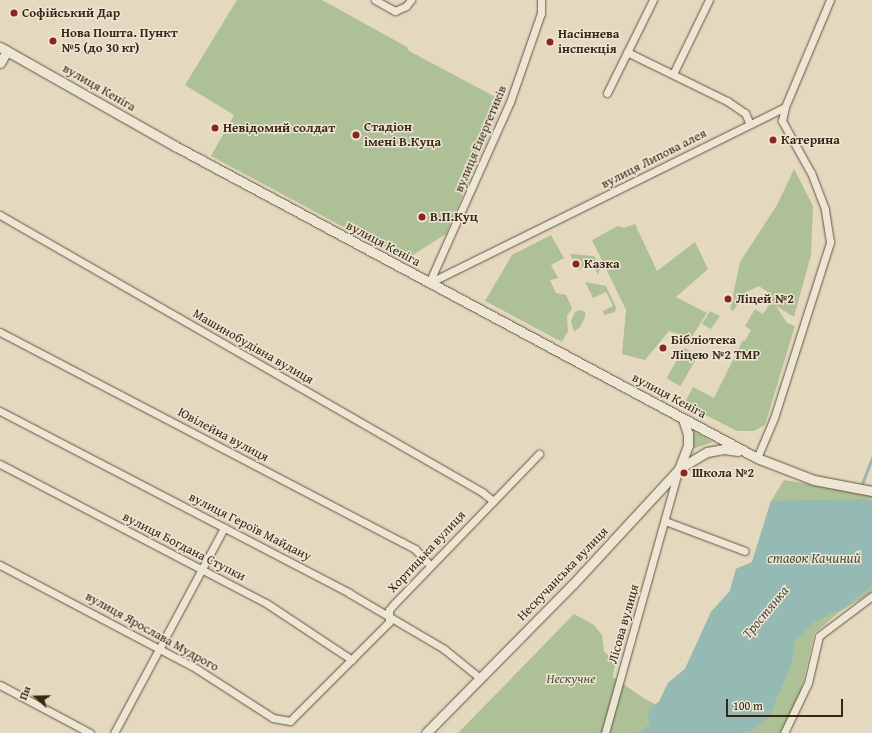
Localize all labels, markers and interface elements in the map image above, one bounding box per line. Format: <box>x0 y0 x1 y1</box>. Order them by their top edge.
place label: Софійський Дар <box>22 5 120 21</box>
marker: Софійський Дар <box>9 8 19 18</box>
place label: Нова Пошта. Пункт №5 (до 30 кг) <box>61 26 178 57</box>
place label: Насіннева інспекція <box>558 27 620 58</box>
marker: Нова Пошта. Пункт №5 (до 30 кг) <box>48 36 58 46</box>
marker: Насіннева інспекція <box>545 37 555 47</box>
street label: вулиця Кеніга <box>60 61 138 115</box>
street label: вулиця Енергетиків <box>451 83 511 195</box>
place label: Невідомий солдат <box>223 120 335 136</box>
place label: Стадіон імені В.Куца <box>364 120 441 151</box>
marker: Невідомий солдат <box>210 123 220 133</box>
street label: вулиця Липова алея <box>599 126 709 192</box>
marker: Стадіон імені В.Куца <box>351 130 361 140</box>
place label: Катерина <box>781 132 840 148</box>
marker: Катерина <box>768 135 778 145</box>
place label: В.П.Куц <box>430 209 478 225</box>
marker: В.П.Куц <box>417 212 427 222</box>
street label: вулиця Кеніга <box>343 218 423 270</box>
place label: Казка <box>584 256 620 272</box>
marker: Казка <box>571 259 581 269</box>
place label: Ліцей №2 <box>736 291 794 307</box>
marker: Ліцей №2 <box>723 294 733 304</box>
street label: Машинобудівна вулиця <box>190 306 316 388</box>
place label: Бібліотека Ліцею №2 ТМР <box>671 333 760 364</box>
marker: Бібліотека Ліцею №2 ТМР <box>658 343 668 353</box>
street label: вулиця Кеніга <box>629 370 709 422</box>
street label: Ювілейна вулиця <box>175 405 271 465</box>
place label: Школа №2 <box>692 465 754 481</box>
marker: Школа №2 <box>679 468 689 478</box>
street label: вулиця Героїв Майдану <box>186 489 314 565</box>
street label: Хортицька вулиця <box>385 508 469 596</box>
street label: вулиця Богдана Ступки <box>120 509 248 585</box>
street label: Нескучанська вулиця <box>514 524 612 624</box>
water label: ставок Качиний <box>767 550 861 566</box>
water label: Тростянка <box>738 582 792 642</box>
street label: Лісова вулиця <box>605 583 643 665</box>
street label: вулиця Ярослава Мудрого <box>83 589 221 675</box>
park label: Нескучне <box>547 671 595 687</box>
north arrow <box>16 677 56 717</box>
text: Пн <box>15 684 35 702</box>
scale bar <box>728 691 845 717</box>
text: 100 m <box>733 697 763 714</box>

